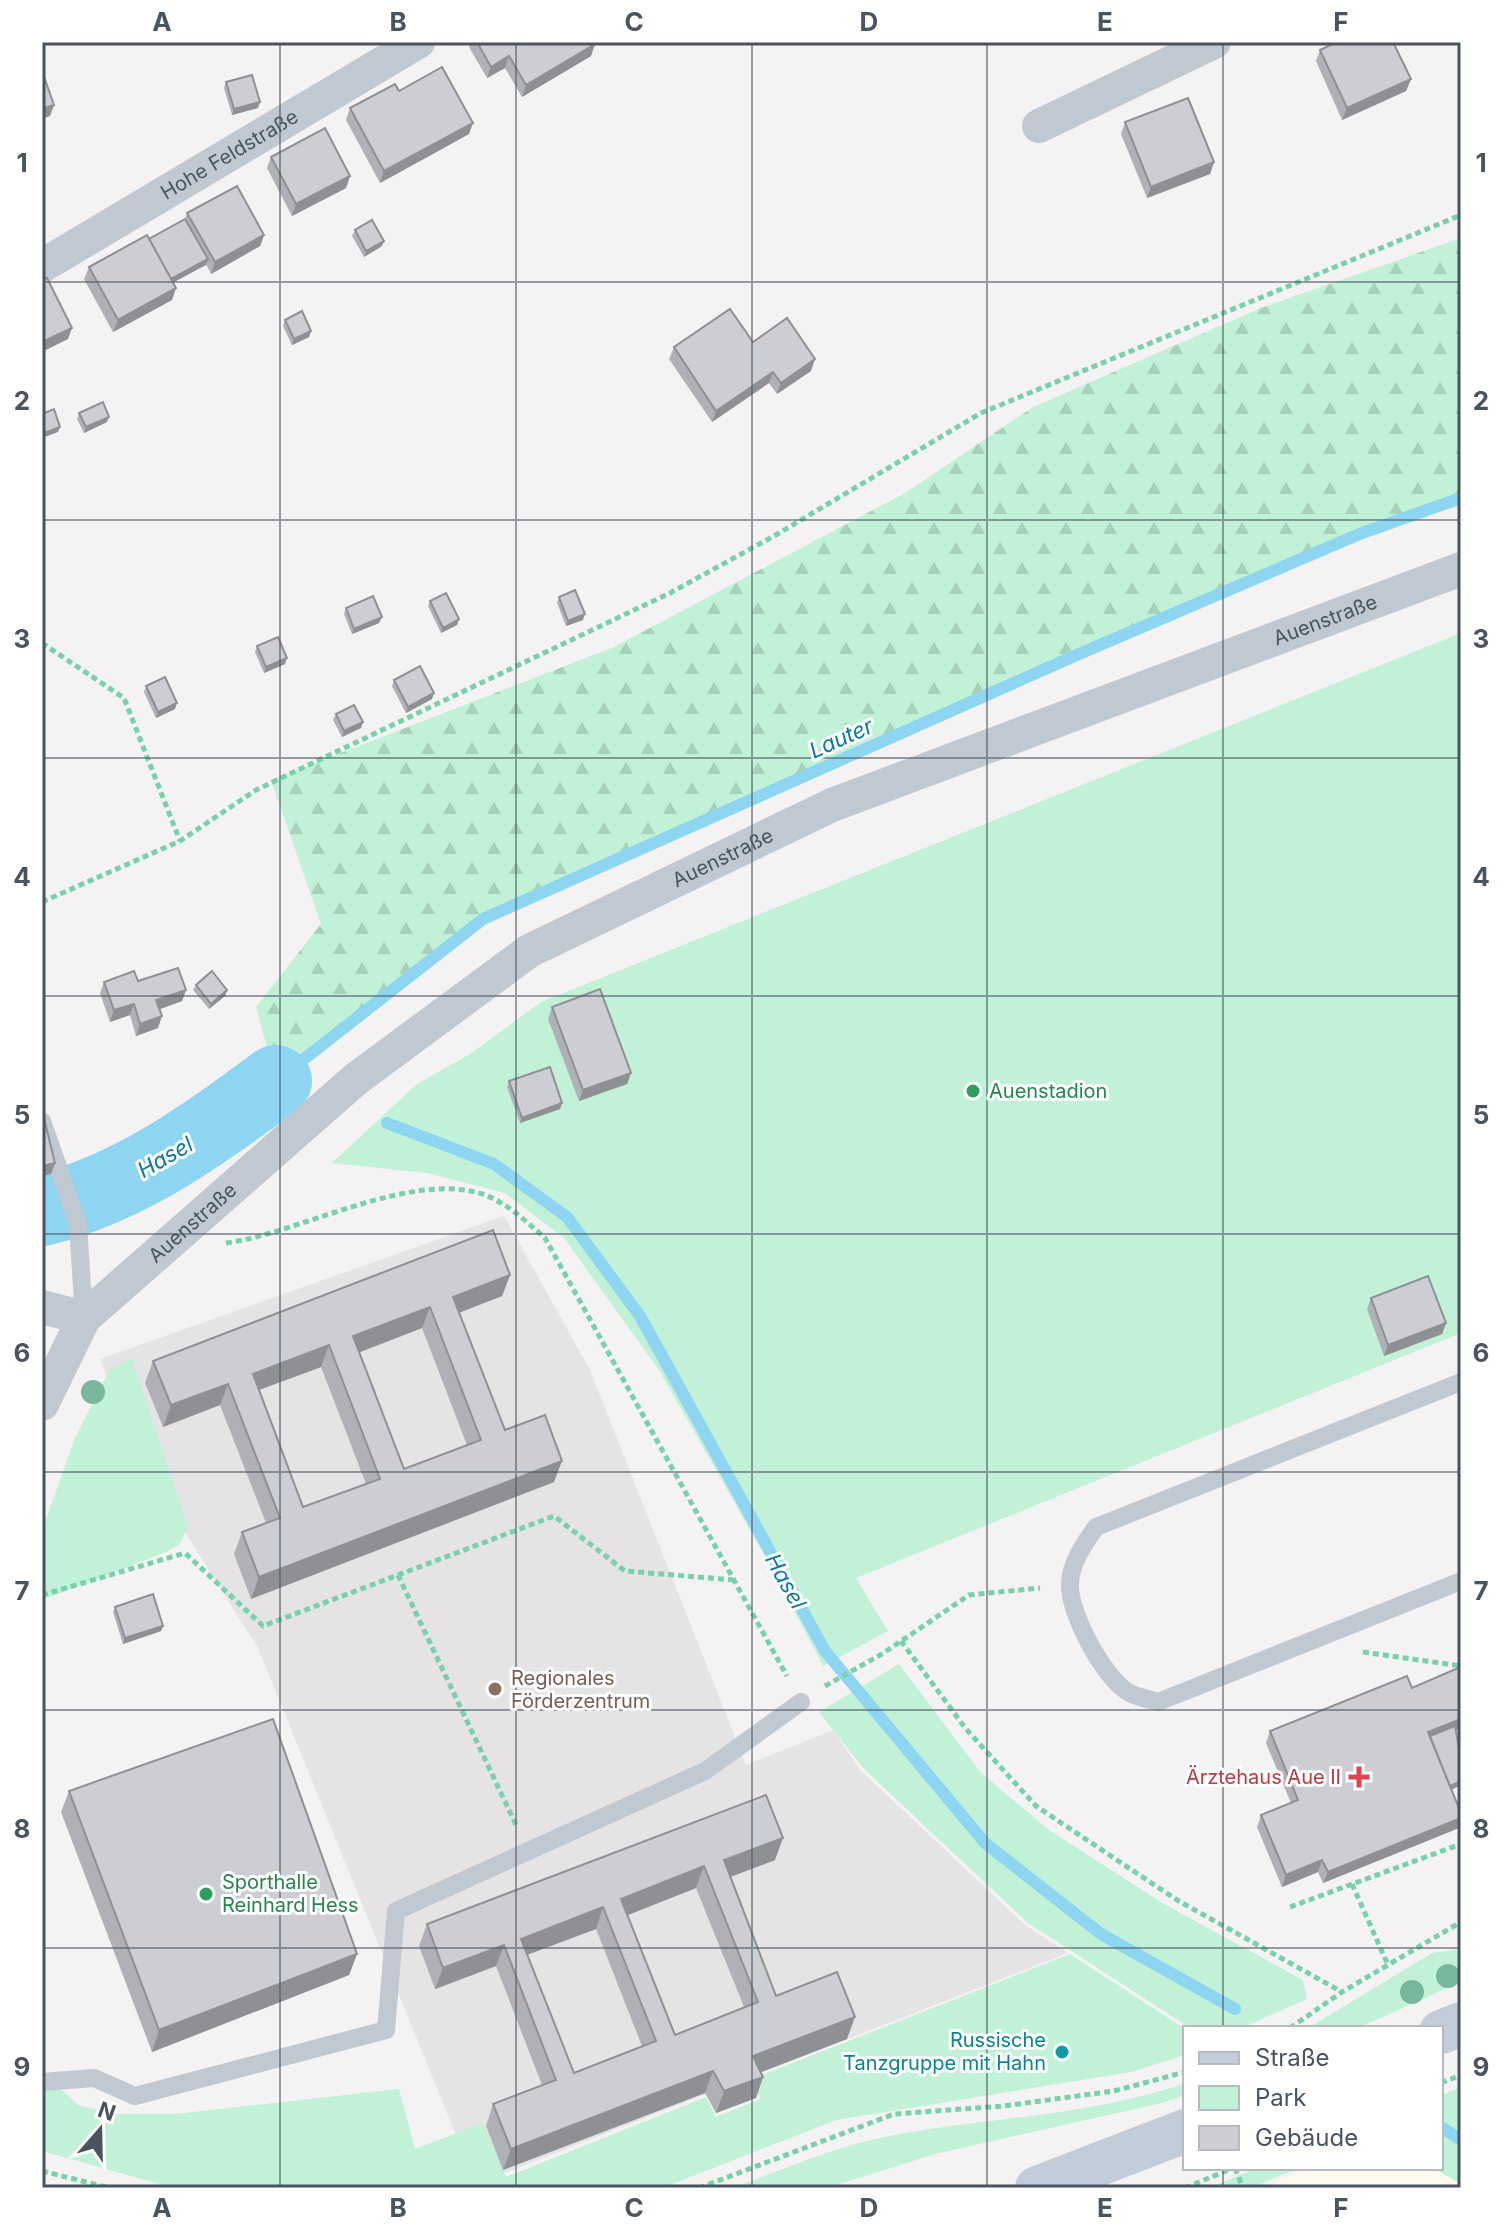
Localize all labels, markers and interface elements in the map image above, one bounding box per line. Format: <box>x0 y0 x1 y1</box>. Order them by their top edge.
text: A <box>152 6 172 37</box>
text: B <box>389 6 407 37</box>
text: C <box>624 6 644 37</box>
text: D <box>860 6 878 37</box>
text: E <box>1097 6 1113 37</box>
text: F <box>1333 6 1349 37</box>
street label: Hohe Feldstraße <box>156 104 302 205</box>
text: 1 <box>16 147 28 178</box>
text: 1 <box>1475 147 1487 178</box>
text: 2 <box>14 385 30 416</box>
text: 2 <box>1473 385 1489 416</box>
street label: Auenstraße <box>1270 590 1380 650</box>
text: 3 <box>14 623 30 654</box>
text: 3 <box>1473 623 1489 654</box>
water label: Lauter <box>805 712 877 763</box>
street label: Auenstraße <box>668 823 777 892</box>
text: 4 <box>13 861 31 892</box>
text: 4 <box>1472 861 1490 892</box>
place label: Auenstadion <box>989 1079 1107 1103</box>
marker: Auenstadion <box>964 1082 982 1100</box>
text: 5 <box>14 1099 30 1130</box>
text: 5 <box>1473 1099 1489 1130</box>
water label: Hasel <box>133 1131 198 1183</box>
street label: Auenstraße <box>144 1178 241 1268</box>
text: 6 <box>14 1337 30 1368</box>
text: 6 <box>1473 1337 1489 1368</box>
water label: Hasel <box>760 1549 812 1614</box>
text: 7 <box>14 1575 30 1606</box>
text: 7 <box>1473 1575 1489 1606</box>
place label: Regionales Förderzentrum <box>511 1666 650 1713</box>
marker: Regionales Förderzentrum <box>486 1680 504 1698</box>
place label: Ärztehaus Aue II <box>1186 1765 1341 1789</box>
marker: Ärztehaus Aue II <box>1348 1766 1370 1788</box>
text: 8 <box>14 1813 30 1844</box>
text: 8 <box>1473 1813 1489 1844</box>
place label: Sporthalle Reinhard Hess <box>222 1870 359 1917</box>
marker: Sporthalle Reinhard Hess <box>197 1885 215 1903</box>
legend <box>1183 2026 1443 2170</box>
place label: Russische Tanzgruppe mit Hahn <box>843 2028 1046 2075</box>
marker: Russische Tanzgruppe mit Hahn <box>1053 2043 1071 2061</box>
text: Straße <box>1255 2043 1330 2072</box>
text: 9 <box>14 2051 30 2082</box>
text: 9 <box>1473 2051 1489 2082</box>
text: Park <box>1255 2083 1306 2112</box>
north arrow <box>60 2090 140 2170</box>
text: N <box>95 2096 119 2126</box>
text: Gebäude <box>1255 2123 1358 2152</box>
text: A <box>152 2192 172 2223</box>
text: B <box>389 2192 407 2223</box>
text: C <box>624 2192 644 2223</box>
text: D <box>860 2192 878 2223</box>
text: E <box>1097 2192 1113 2223</box>
text: F <box>1333 2192 1349 2223</box>

